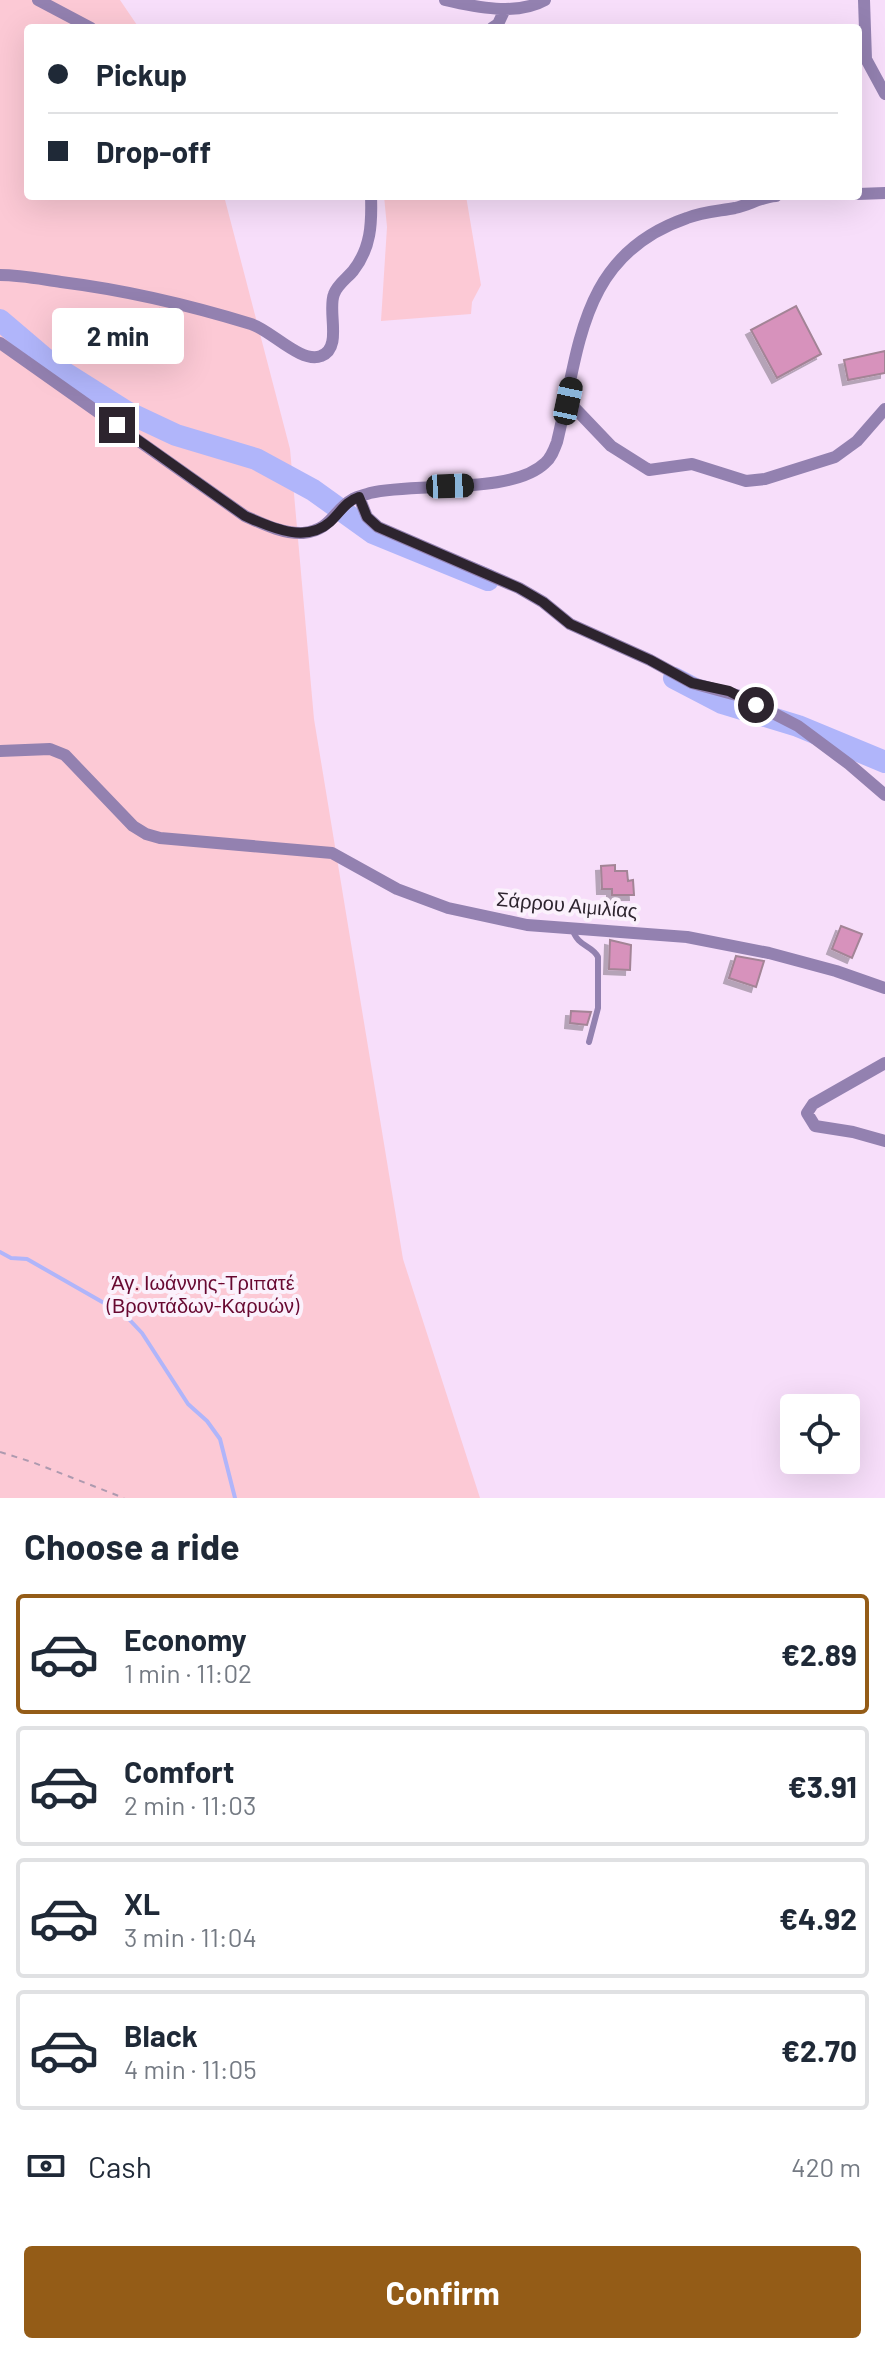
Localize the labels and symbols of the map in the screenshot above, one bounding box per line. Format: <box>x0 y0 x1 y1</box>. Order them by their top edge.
callout: 2 min <box>51 309 183 365</box>
car <box>551 375 585 427</box>
route end <box>99 407 135 443</box>
car <box>426 473 474 499</box>
route start <box>738 687 774 723</box>
street label: Σάρρου Αιμιλίας <box>495 886 639 922</box>
park label: Άγ. Ιωάννης-Τριπατέ (Βροντάδων-Καρυών) <box>106 1270 300 1317</box>

